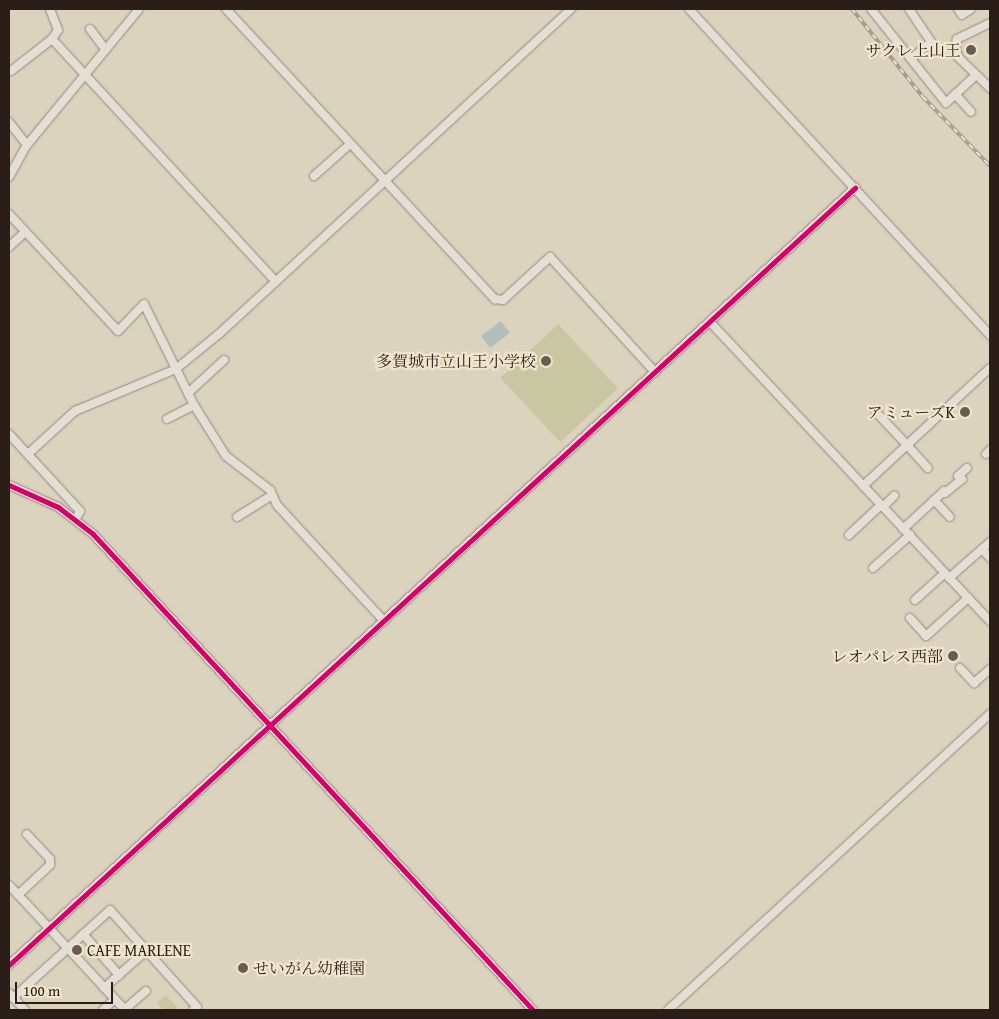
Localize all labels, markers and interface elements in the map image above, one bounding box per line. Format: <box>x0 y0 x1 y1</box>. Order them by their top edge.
place label: サクレ上山王 <box>865 40 961 60</box>
marker: サクレ上山王 <box>965 44 977 56</box>
place label: 多賀城市立山王小学校 <box>376 351 536 371</box>
marker: 多賀城市立山王小学校 <box>540 355 552 367</box>
place label: アミューズK <box>866 402 955 422</box>
marker: アミューズK <box>959 406 971 418</box>
place label: レオパレス西部 <box>831 646 943 666</box>
marker: レオパレス西部 <box>947 650 959 662</box>
place label: CAFE MARLENE <box>87 940 191 960</box>
marker: CAFE MARLENE <box>71 944 83 956</box>
place label: せいがん幼稚園 <box>253 958 365 978</box>
marker: せいがん幼稚園 <box>237 962 249 974</box>
scale bar <box>18 972 115 1004</box>
text: 100 m <box>23 980 60 1001</box>

